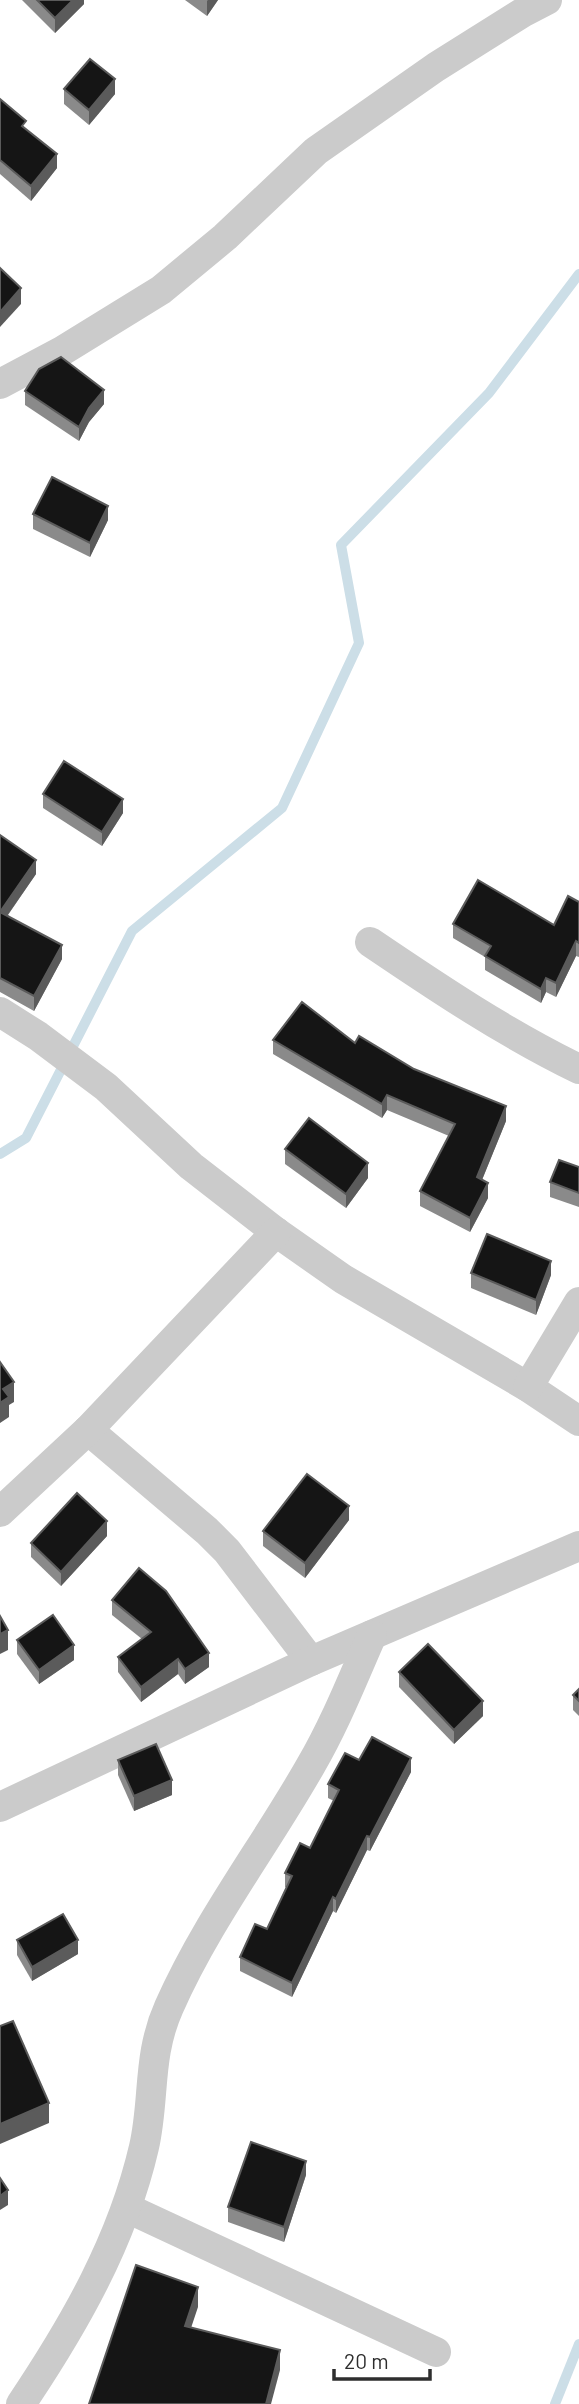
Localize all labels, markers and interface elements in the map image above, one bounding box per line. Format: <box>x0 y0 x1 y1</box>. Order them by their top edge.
scale bar <box>334 2338 430 2382</box>
text: 20 m <box>344 2348 389 2373</box>

